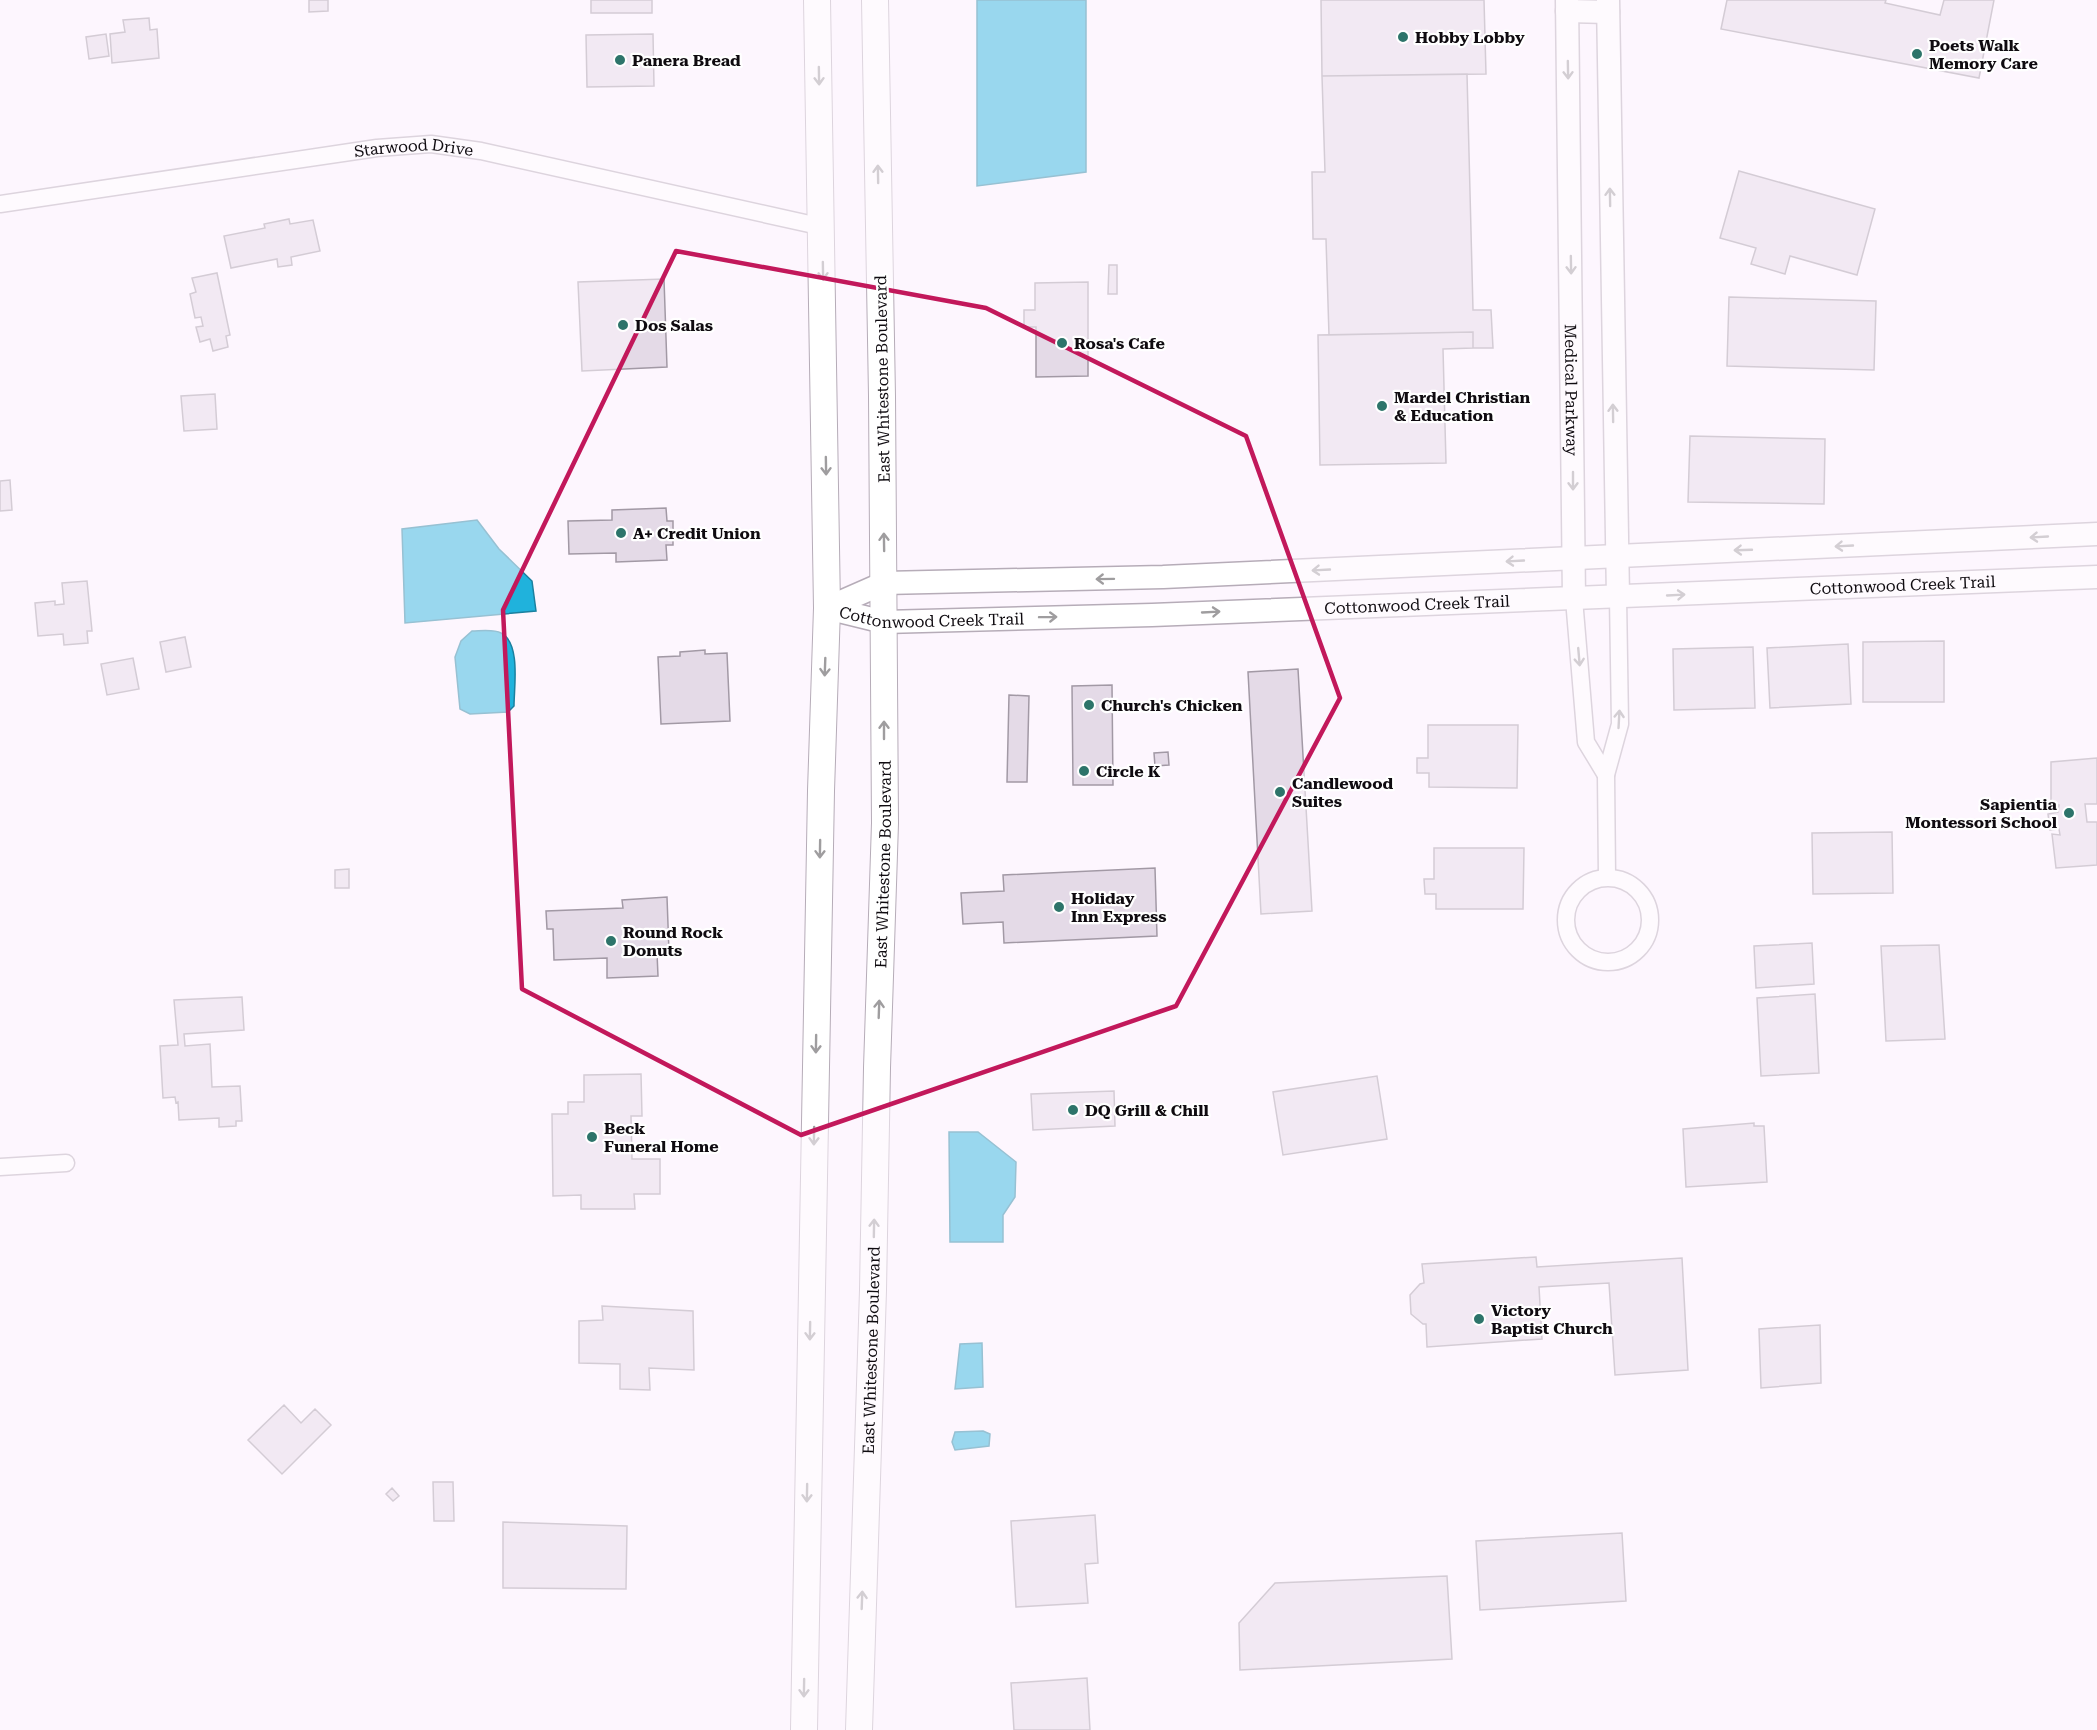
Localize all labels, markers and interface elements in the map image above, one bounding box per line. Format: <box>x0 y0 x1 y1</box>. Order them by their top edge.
place label: Hobby Lobby <box>1415 28 1525 47</box>
marker: Hobby Lobby <box>1396 30 1410 44</box>
place label: Poets Walk Memory Care <box>1929 36 2038 73</box>
marker: Poets Walk Memory Care <box>1910 47 1924 61</box>
place label: Panera Bread <box>632 51 741 70</box>
marker: Panera Bread <box>613 53 627 67</box>
one-way arrow <box>1562 59 1574 79</box>
one-way arrow <box>813 65 825 85</box>
street label: Starwood Drive <box>353 135 475 161</box>
one-way arrow <box>873 164 884 184</box>
one-way arrow <box>1604 188 1616 208</box>
one-way arrow <box>1565 254 1576 274</box>
one-way arrow <box>817 260 829 280</box>
street label: East Whitestone Boulevard <box>871 275 894 483</box>
place label: Dos Salas <box>635 316 713 335</box>
marker: Dos Salas <box>616 318 630 332</box>
street label: Medical Parkway <box>1561 324 1581 457</box>
place label: Rosa's Cafe <box>1074 334 1165 353</box>
marker: Rosa's Cafe <box>1055 336 1069 350</box>
place label: Mardel Christian & Education <box>1394 388 1530 425</box>
marker: Mardel Christian & Education <box>1375 399 1389 413</box>
one-way arrow <box>1607 404 1619 424</box>
one-way arrow <box>820 455 832 475</box>
one-way arrow <box>1567 470 1579 490</box>
place label: A+ Credit Union <box>633 524 761 543</box>
marker: A+ Credit Union <box>614 526 628 540</box>
one-way arrow <box>2029 531 2049 542</box>
one-way arrow <box>878 533 889 553</box>
one-way arrow <box>1834 540 1854 551</box>
one-way arrow <box>1734 545 1754 556</box>
one-way arrow <box>1506 555 1526 567</box>
one-way arrow <box>1311 564 1331 575</box>
street label: Cottonwood Creek Trail <box>1809 572 1996 599</box>
one-way arrow <box>1095 573 1115 584</box>
one-way arrow <box>1666 589 1686 600</box>
street label: Cottonwood Creek Trail <box>1324 592 1510 618</box>
street label: Cottonwood Creek Trail <box>837 602 1024 632</box>
one-way arrow <box>1200 607 1220 618</box>
one-way arrow <box>1037 612 1057 623</box>
one-way arrow <box>1574 647 1585 667</box>
one-way arrow <box>820 656 831 676</box>
place label: Church's Chicken <box>1101 696 1243 715</box>
marker: Church's Chicken <box>1082 698 1096 712</box>
one-way arrow <box>1614 709 1625 729</box>
one-way arrow <box>878 721 890 741</box>
street label: East Whitestone Boulevard <box>871 760 895 969</box>
place label: Circle K <box>1096 762 1161 781</box>
marker: Circle K <box>1077 764 1091 778</box>
place label: Candlewood Suites <box>1292 774 1394 811</box>
marker: Candlewood Suites <box>1273 785 1287 799</box>
place label: Sapientia Montessori School <box>1905 795 2058 832</box>
marker: Sapientia Montessori School <box>2062 806 2076 820</box>
one-way arrow <box>814 839 825 859</box>
place label: Holiday Inn Express <box>1071 889 1167 926</box>
marker: Holiday Inn Express <box>1052 900 1066 914</box>
place label: Round Rock Donuts <box>623 923 723 960</box>
marker: Round Rock Donuts <box>604 934 618 948</box>
one-way arrow <box>873 1000 884 1020</box>
one-way arrow <box>810 1034 822 1054</box>
place label: DQ Grill & Chill <box>1085 1101 1209 1120</box>
marker: DQ Grill & Chill <box>1066 1103 1080 1117</box>
place label: Beck Funeral Home <box>604 1119 719 1156</box>
one-way arrow <box>809 1126 820 1146</box>
marker: Beck Funeral Home <box>585 1130 599 1144</box>
one-way arrow <box>868 1219 880 1239</box>
street label: East Whitestone Boulevard <box>859 1246 884 1455</box>
place label: Victory Baptist Church <box>1491 1301 1613 1338</box>
marker: Victory Baptist Church <box>1472 1312 1486 1326</box>
one-way arrow <box>805 1321 816 1341</box>
one-way arrow <box>802 1482 813 1502</box>
one-way arrow <box>857 1590 868 1610</box>
one-way arrow <box>799 1677 810 1697</box>

